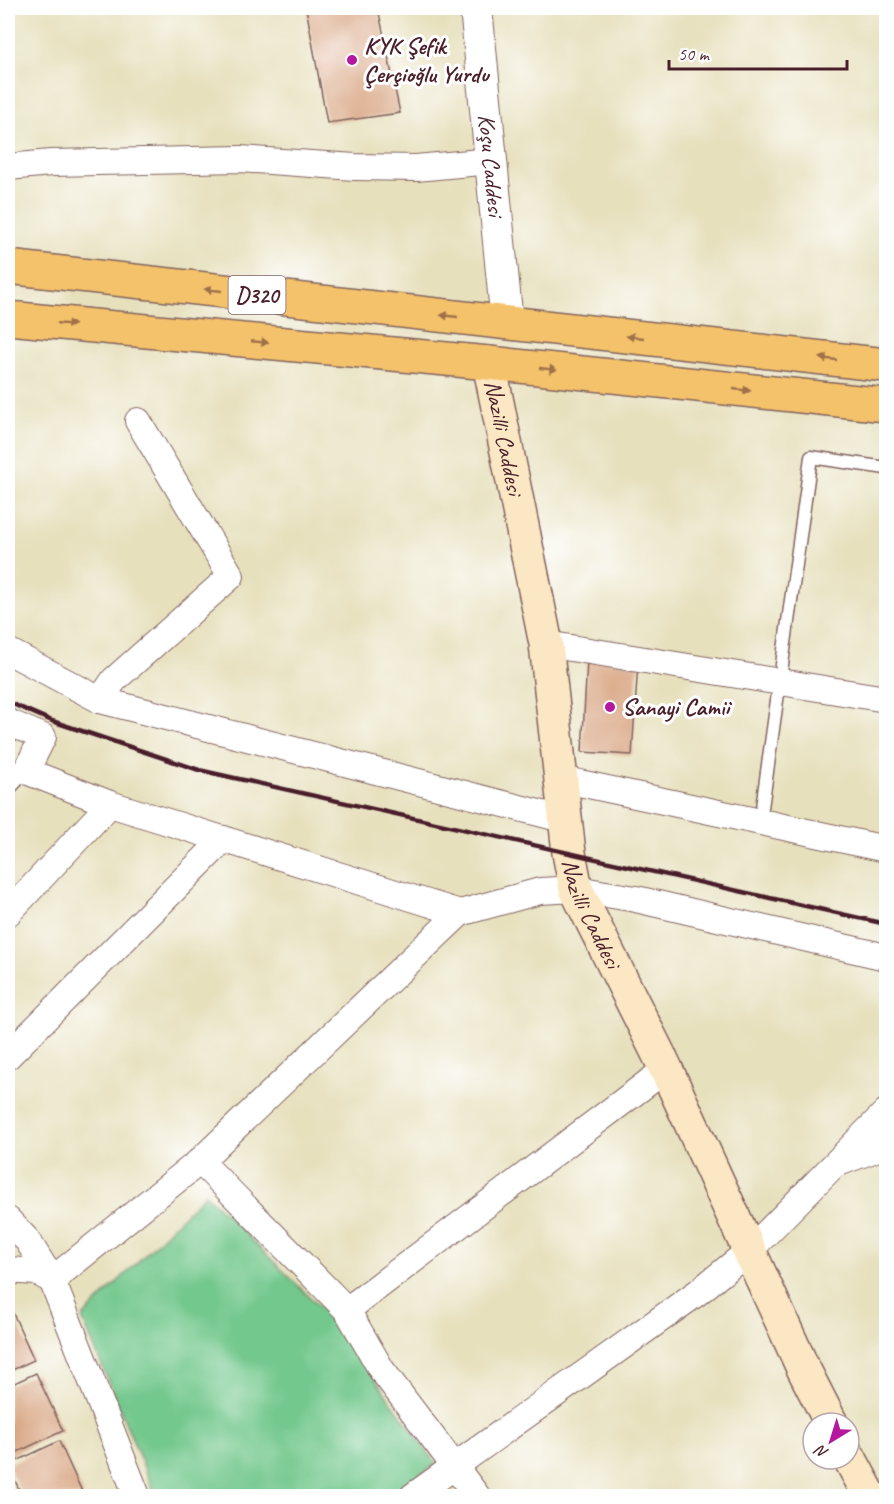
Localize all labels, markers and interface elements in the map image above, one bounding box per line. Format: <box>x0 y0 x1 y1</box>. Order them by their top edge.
place label: KYK Şefik Çerçioğlu Yurdu <box>364 31 490 89</box>
scale bar <box>669 33 848 71</box>
text: 50 m <box>678 43 711 65</box>
marker: KYK Şefik Çerçioğlu Yurdu <box>345 53 359 67</box>
street label: Koşu Caddesi <box>472 113 512 220</box>
road number: D320 <box>228 276 286 314</box>
one-way arrow <box>204 285 223 295</box>
one-way arrow <box>439 311 458 321</box>
one-way arrow <box>56 319 75 329</box>
one-way arrow <box>625 332 644 342</box>
one-way arrow <box>250 337 269 347</box>
one-way arrow <box>819 354 838 363</box>
one-way arrow <box>538 365 557 374</box>
street label: Nazilli Caddesi <box>478 377 531 501</box>
one-way arrow <box>732 385 751 395</box>
place label: Sanayi Camii <box>622 692 732 722</box>
marker: Sanayi Camii <box>603 700 617 714</box>
street label: Nazilli Caddesi <box>556 857 630 976</box>
north arrow <box>801 1411 861 1471</box>
text: N <box>810 1439 832 1463</box>

